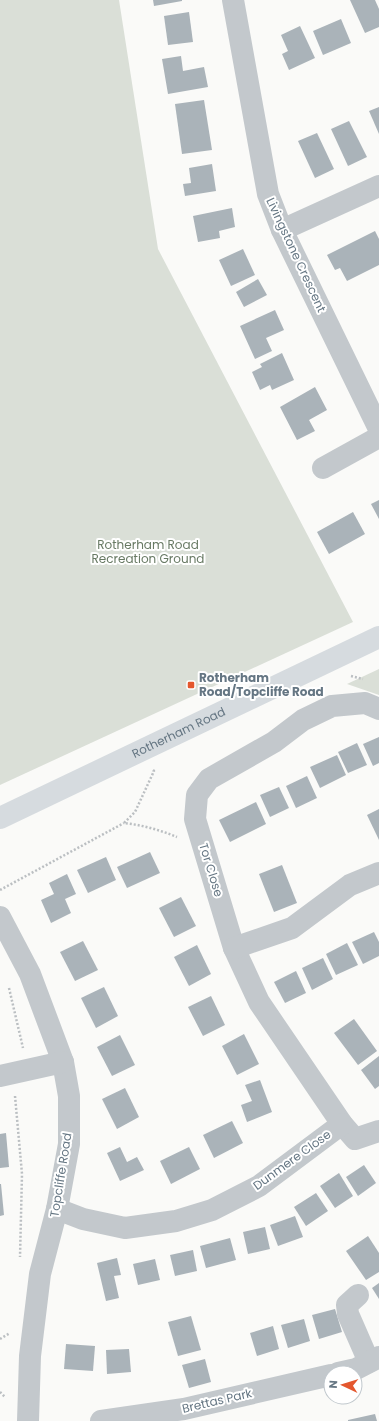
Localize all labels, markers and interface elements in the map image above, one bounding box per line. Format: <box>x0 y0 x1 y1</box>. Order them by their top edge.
street label: Livingstone Crescent <box>262 195 330 315</box>
park label: Rotherham Road Recreation Ground <box>92 536 204 567</box>
place label: Rotherham Road/Topcliffe Road <box>199 669 324 700</box>
marker: Rotherham Road/Topcliffe Road <box>186 680 196 690</box>
street label: Rotherham Road <box>129 703 228 762</box>
street label: Tor Close <box>195 841 228 899</box>
street label: Dunmere Close <box>249 1126 334 1194</box>
street label: Topcliffe Road <box>45 1132 76 1218</box>
north arrow <box>323 1365 363 1405</box>
text: N <box>325 1380 341 1389</box>
street label: Brettas Park <box>180 1384 254 1417</box>

